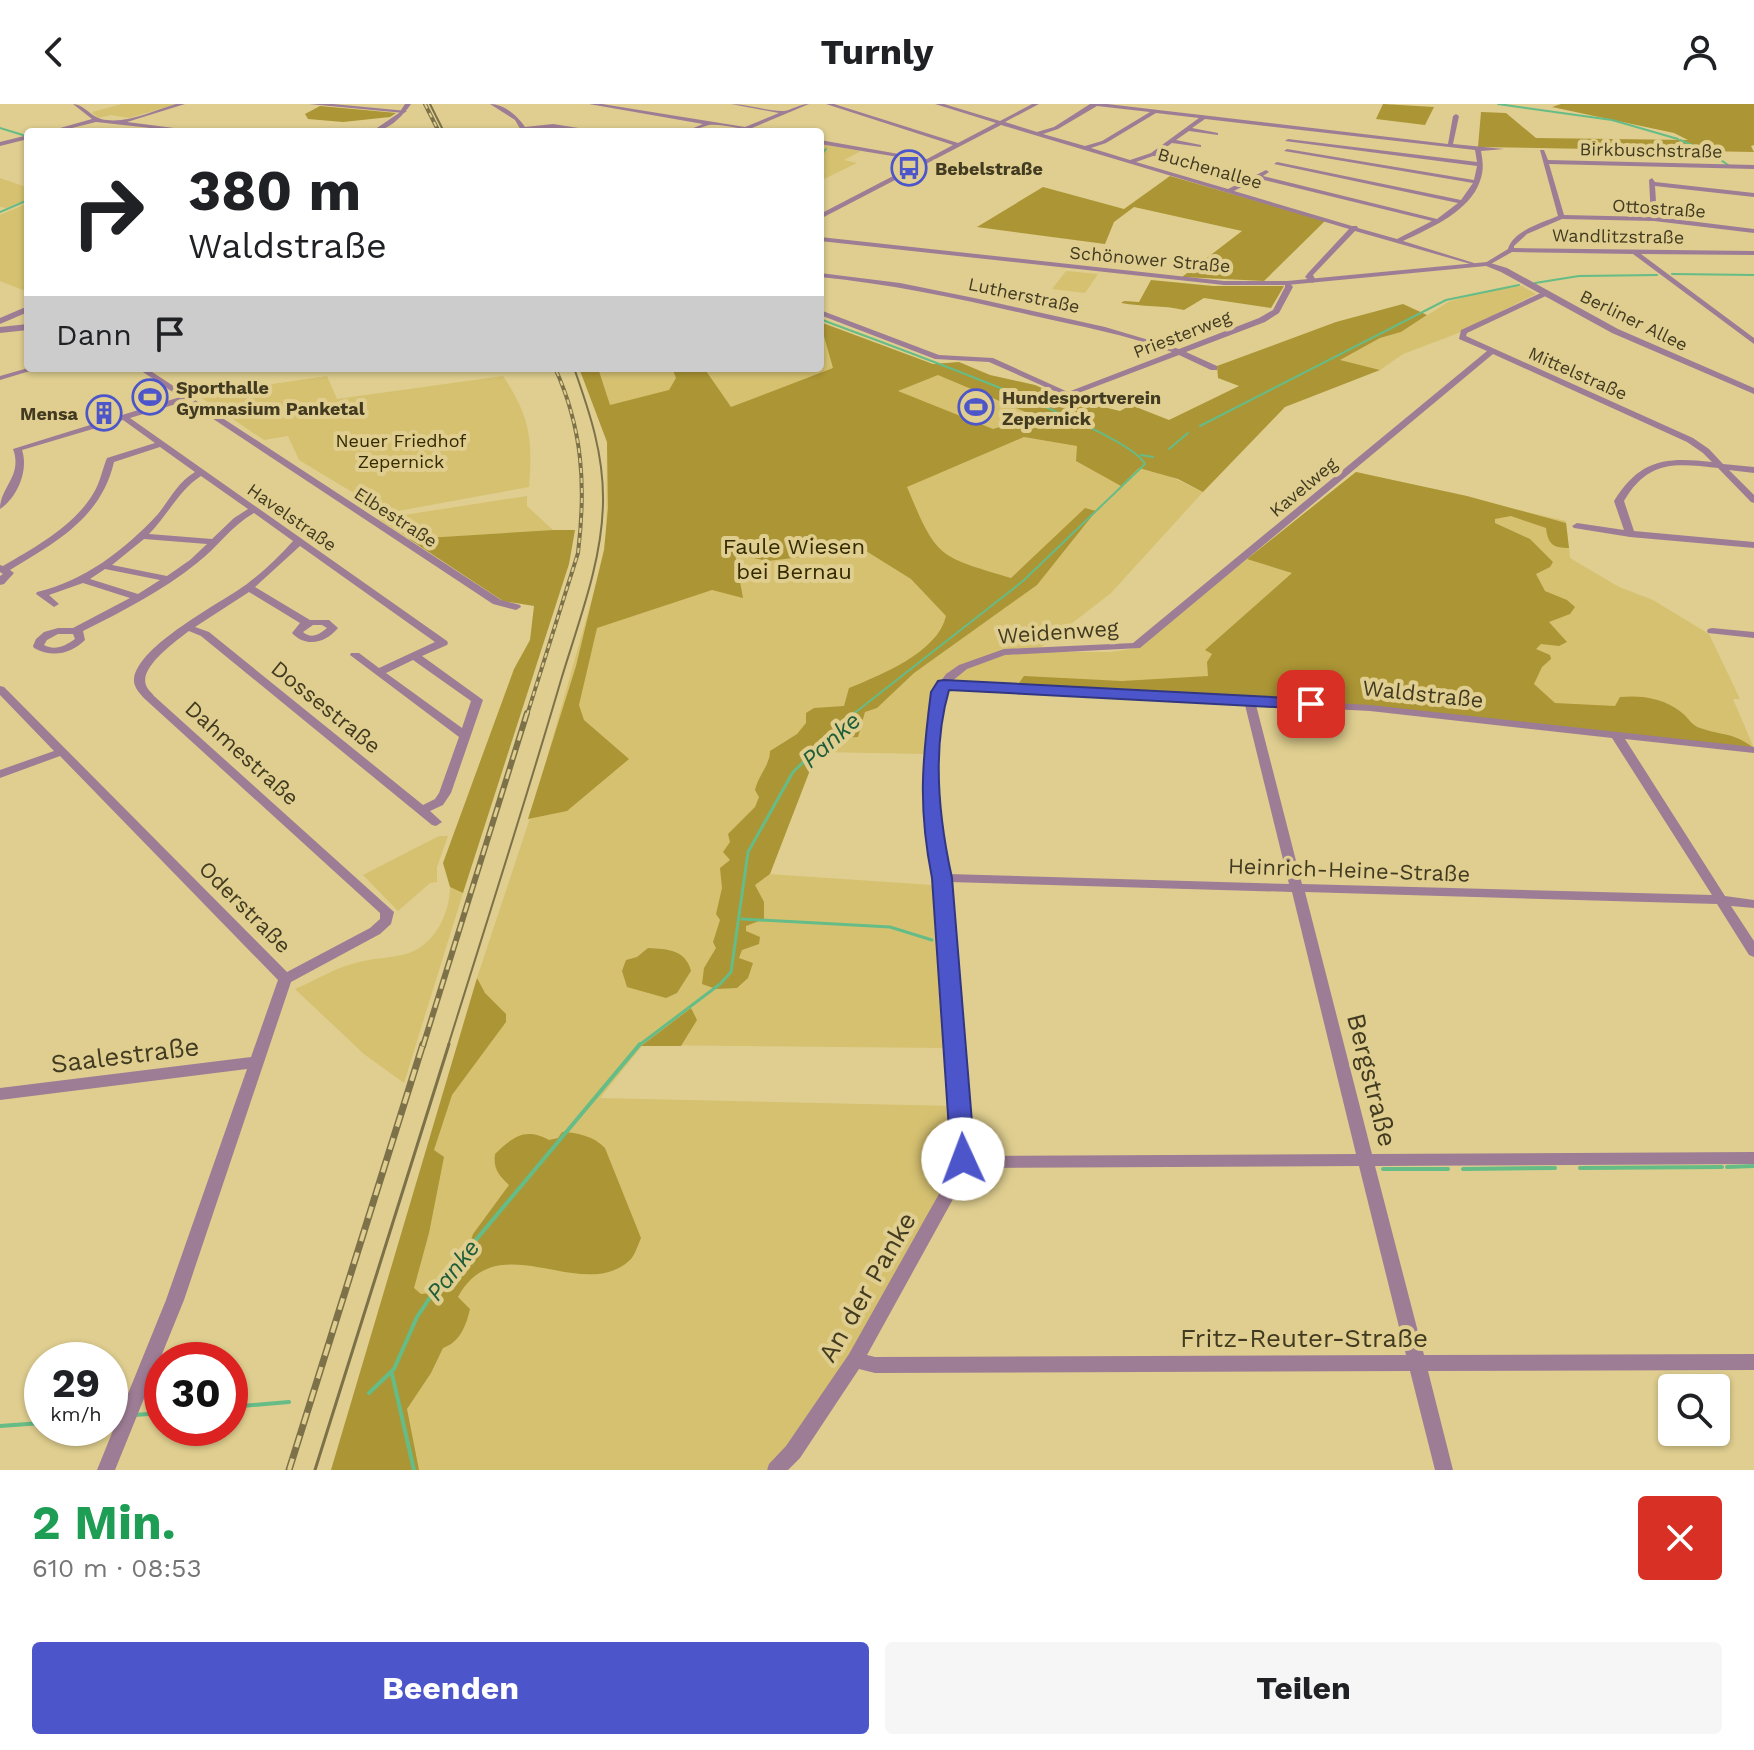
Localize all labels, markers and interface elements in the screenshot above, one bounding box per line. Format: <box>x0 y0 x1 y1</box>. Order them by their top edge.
icon: back <box>32 30 76 74</box>
icon: person <box>1678 30 1722 74</box>
text: Turnly <box>821 31 933 73</box>
street label: Birkbuschstraße <box>1579 138 1723 162</box>
street label: Buchenallee <box>1155 143 1265 193</box>
bus stop icon: Bebelstraße <box>890 149 928 187</box>
text: 380 m <box>188 158 361 224</box>
place label: Bebelstraße <box>935 158 1043 179</box>
icon: right <box>56 160 160 264</box>
street label: Ottostraße <box>1611 194 1707 222</box>
street label: Wandlitzstraße <box>1552 224 1684 248</box>
text: Waldstraße <box>188 225 387 267</box>
street label: Schönower Straße <box>1069 242 1231 276</box>
street label: Lutherstraße <box>966 273 1082 317</box>
street label: Berliner Allee <box>1577 285 1691 355</box>
street label: Priesterweg <box>1130 306 1234 362</box>
icon: arrive <box>148 312 192 356</box>
text: Dann <box>56 317 132 352</box>
street label: Mittelstraße <box>1525 342 1631 404</box>
place label: Sporthalle Gymnasium Panketal <box>176 377 365 419</box>
sports icon: Sporthalle Gymnasium Panketal <box>131 378 169 416</box>
place label: Hundesportverein Zepernick <box>1002 387 1161 429</box>
sports icon: Hundesportverein Zepernick <box>957 388 995 426</box>
building icon: Mensa <box>85 394 123 432</box>
place label: Mensa <box>20 403 79 424</box>
park label: Neuer Friedhof Zepernick <box>336 430 466 472</box>
street label: Kavelweg <box>1265 453 1341 521</box>
street label: Havelstraße <box>243 479 341 555</box>
street label: Elbestraße <box>351 482 441 552</box>
park label: Faule Wiesen bei Bernau <box>723 534 865 584</box>
street label: Weidenweg <box>997 615 1120 649</box>
street label: Dossestraße <box>266 655 386 759</box>
pin <box>1277 670 1345 738</box>
street label: Waldstraße <box>1361 675 1485 713</box>
icon: arrive <box>1289 682 1333 726</box>
street label: Dahmestraße <box>180 696 304 810</box>
water label: Panke <box>796 706 866 774</box>
street label: Heinrich-Heine-Straße <box>1227 853 1471 887</box>
street label: Oderstraße <box>194 856 296 958</box>
street label: Bergstraße <box>1341 1010 1403 1150</box>
street label: Saalestraße <box>49 1031 201 1079</box>
position arrow <box>921 1117 1005 1201</box>
street label: An der Panke <box>812 1207 922 1367</box>
water label: Panke <box>420 1234 486 1306</box>
street label: Fritz-Reuter-Straße <box>1180 1323 1428 1353</box>
speed limit sign: 30 <box>144 1342 248 1446</box>
text: 29 <box>52 1360 100 1407</box>
map controls <box>1658 1374 1730 1446</box>
button: search <box>1658 1374 1730 1446</box>
text: km/h <box>50 1402 102 1426</box>
text: 2 Min. <box>32 1494 176 1551</box>
button: close <box>1638 1496 1722 1580</box>
text: 610 m · 08:53 <box>32 1553 202 1583</box>
button: Beenden <box>32 1642 869 1734</box>
button: Teilen <box>885 1642 1722 1734</box>

